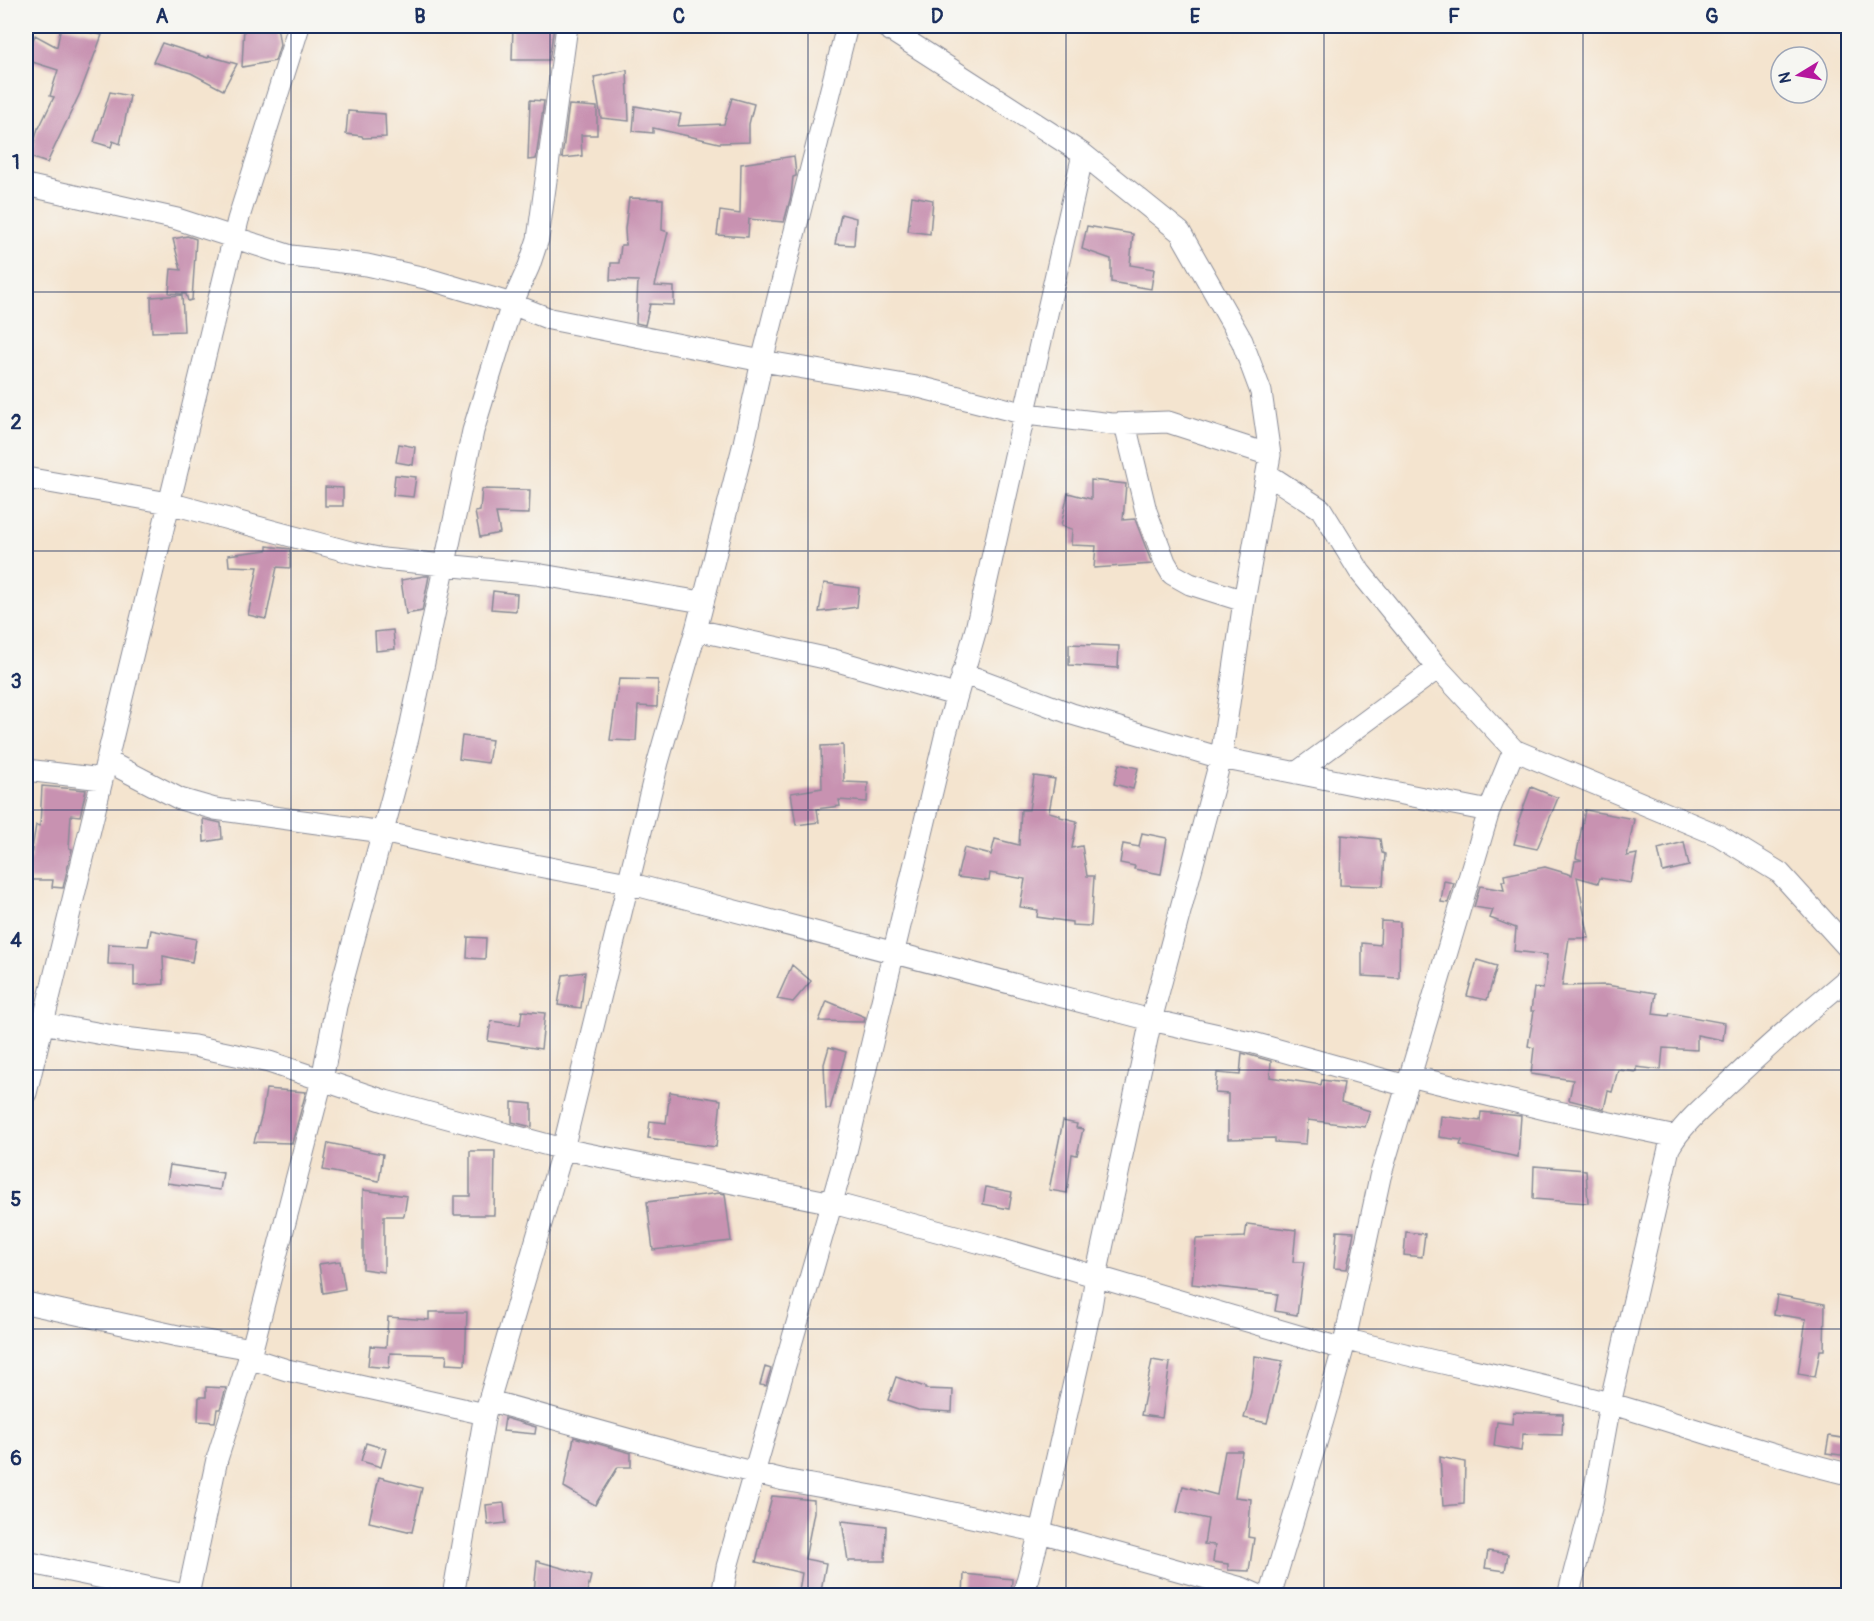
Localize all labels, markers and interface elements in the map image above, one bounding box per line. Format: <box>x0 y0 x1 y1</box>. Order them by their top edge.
text: A <box>156 4 169 29</box>
text: B <box>414 4 426 29</box>
text: C <box>673 4 685 29</box>
text: D <box>931 4 944 29</box>
text: E <box>1190 4 1201 29</box>
text: F <box>1448 4 1460 29</box>
text: G <box>1705 4 1719 29</box>
north arrow <box>1769 45 1829 105</box>
text: N <box>1774 70 1796 85</box>
text: 1 <box>12 150 20 175</box>
text: 2 <box>10 410 22 435</box>
text: 3 <box>10 669 22 694</box>
text: 4 <box>10 928 22 953</box>
text: 5 <box>11 1187 22 1212</box>
text: 6 <box>10 1446 22 1471</box>

